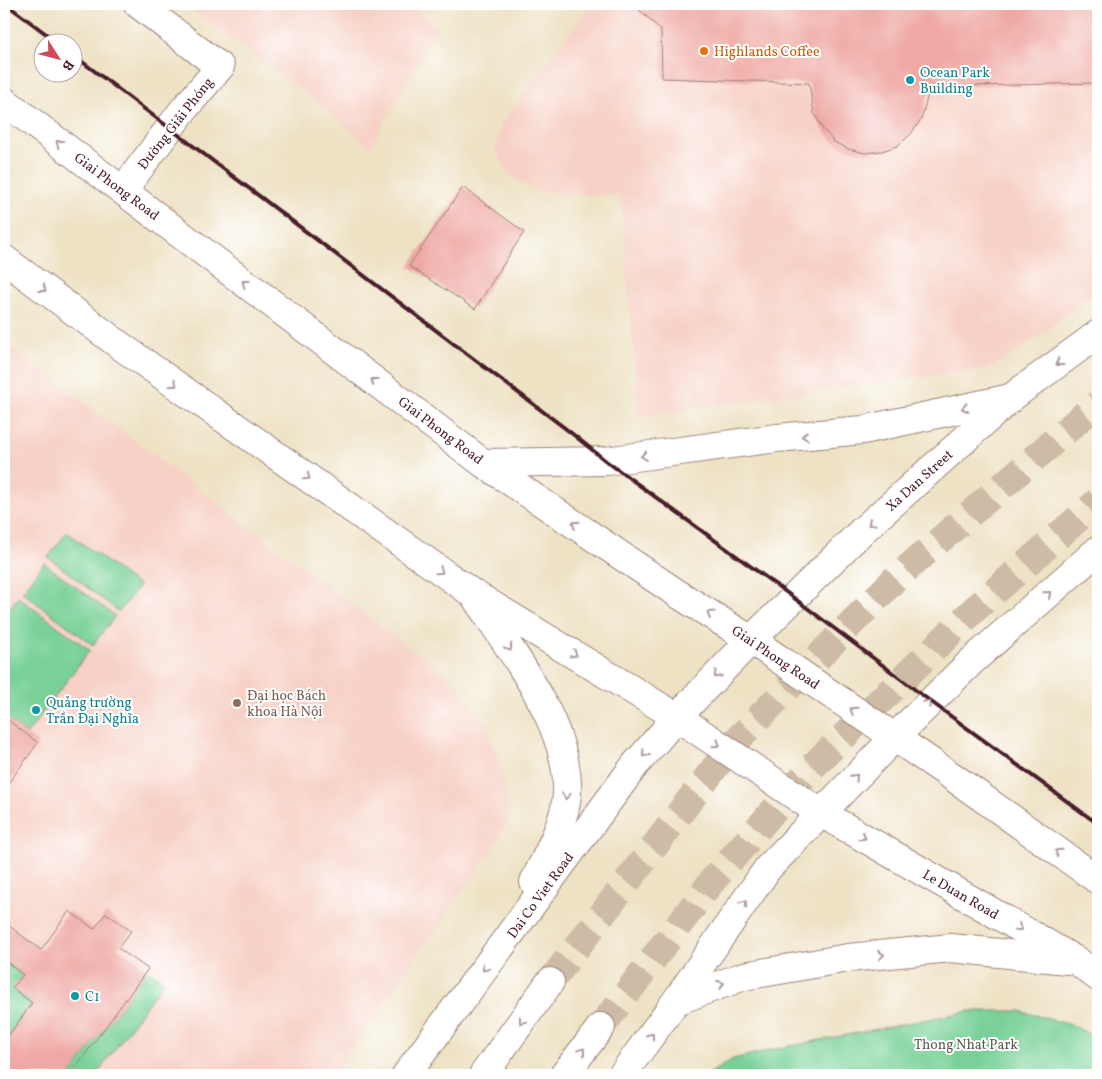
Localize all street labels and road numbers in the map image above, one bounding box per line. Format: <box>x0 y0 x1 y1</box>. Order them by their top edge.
street label: Đường Giải Phóng <box>134 74 218 174</box>
street label: Giai Phong Road <box>70 149 163 226</box>
street label: Giai Phong Road <box>394 393 487 470</box>
street label: Xa Dan Street <box>882 446 958 516</box>
street label: Giai Phong Road <box>727 622 823 695</box>
street label: Dai Co Viet Road <box>503 849 579 943</box>
street label: Le Duan Road <box>919 866 1002 925</box>

